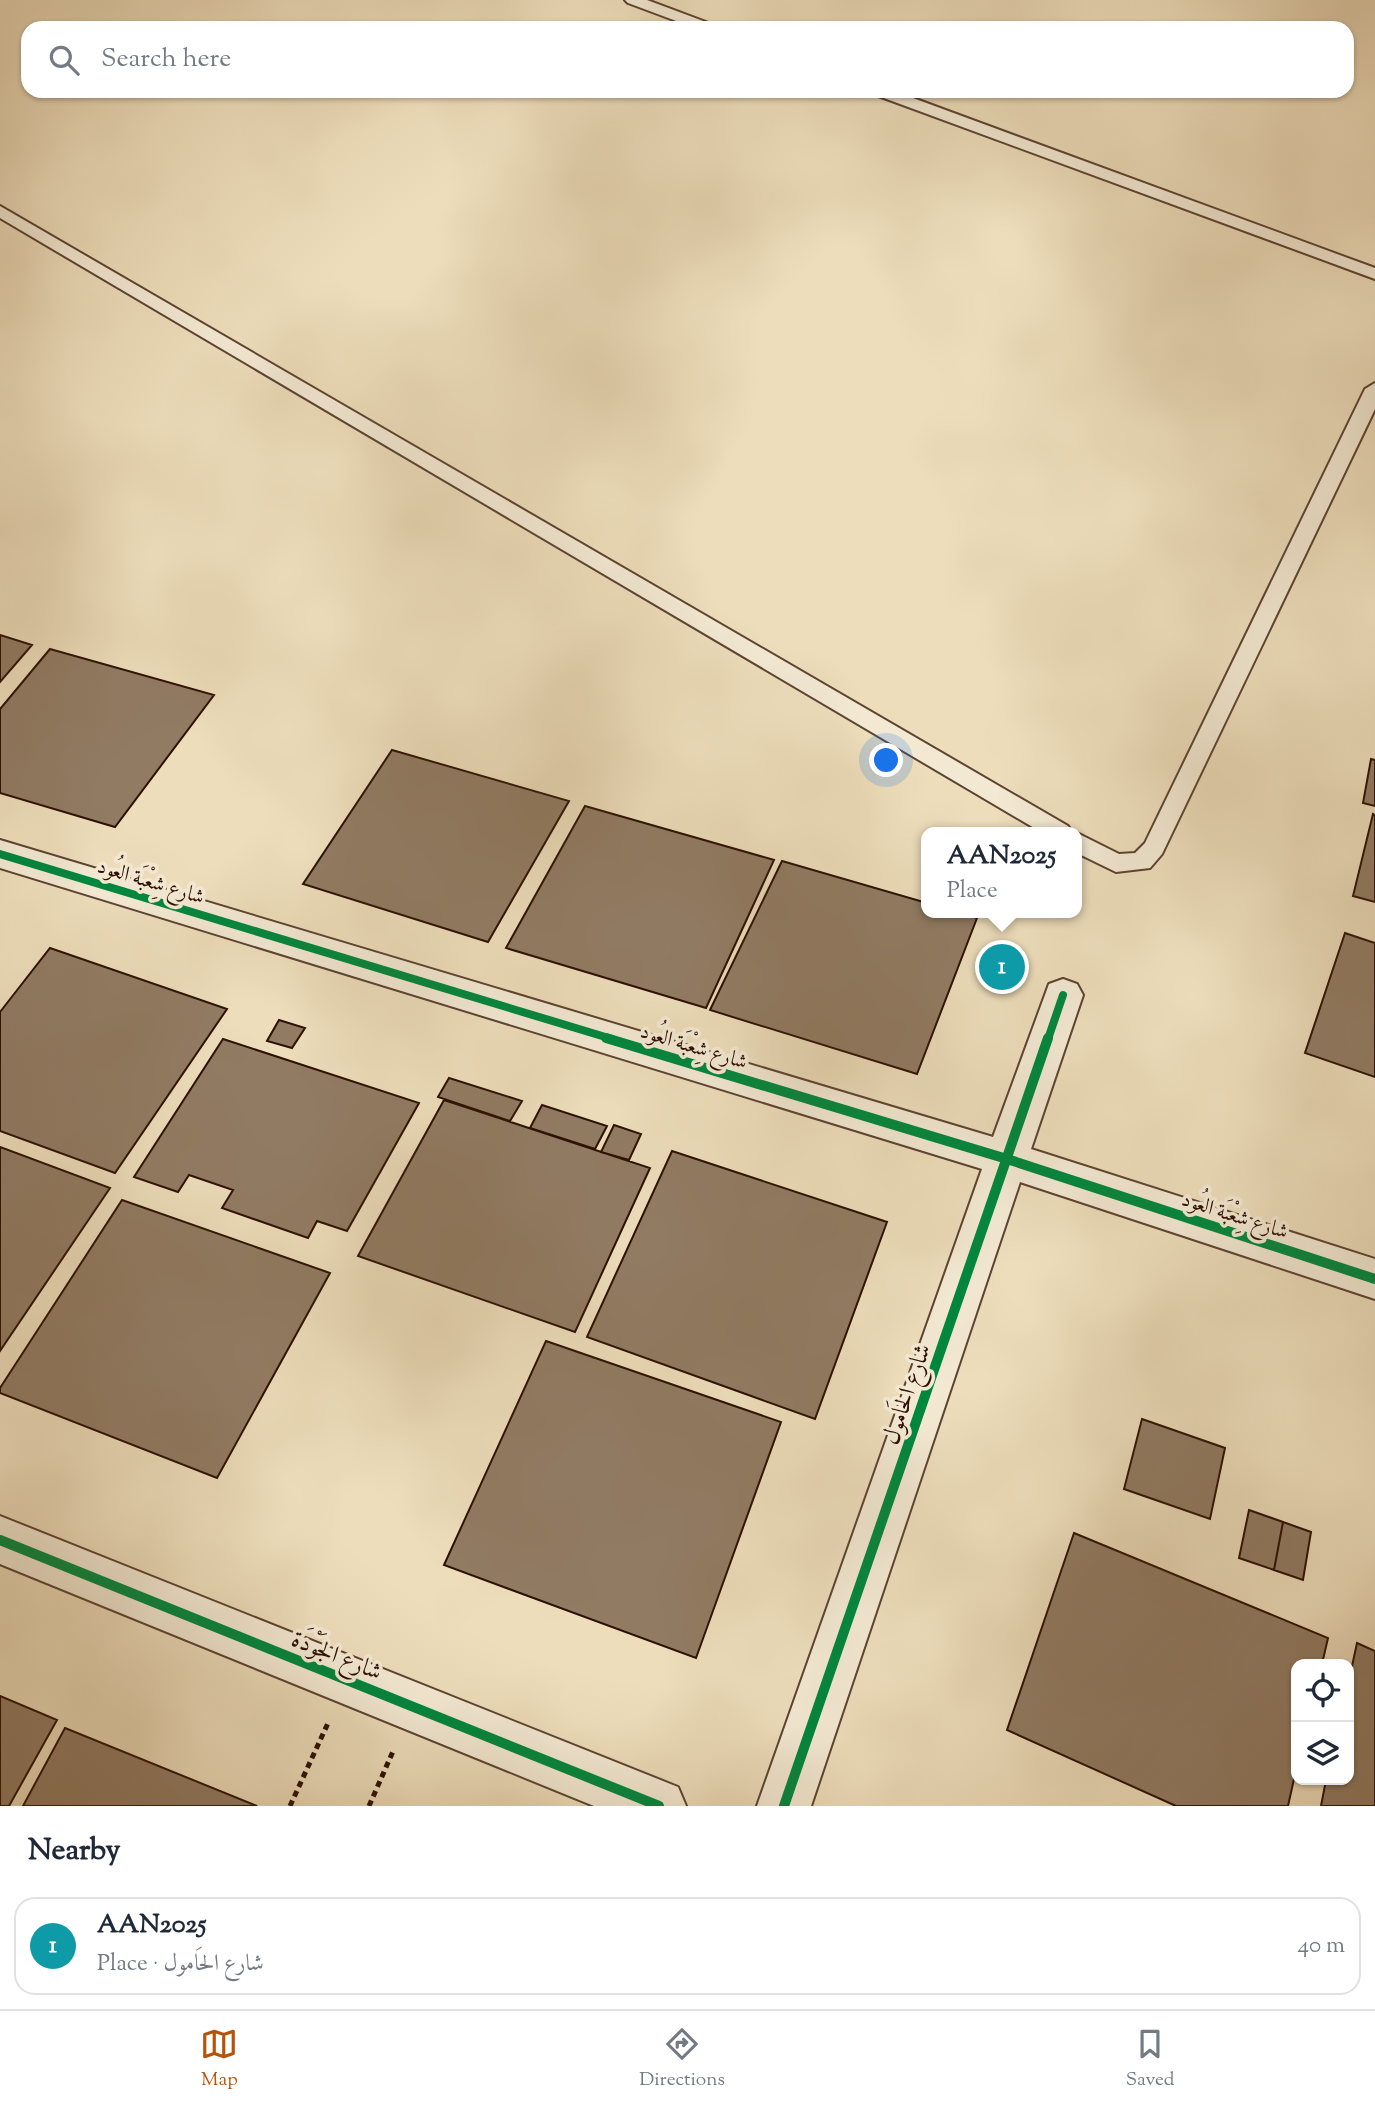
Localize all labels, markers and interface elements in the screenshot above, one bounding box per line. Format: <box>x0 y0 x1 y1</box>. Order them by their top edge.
search box <box>21 21 1354 98</box>
icon: search <box>45 41 83 79</box>
text: Search here <box>101 41 231 78</box>
your location <box>869 743 903 777</box>
popup <box>921 827 1082 918</box>
text: AAN2025 <box>947 838 1056 875</box>
street label: شارع شِعْبَة العُود <box>93 848 209 914</box>
text: Place <box>947 875 998 908</box>
pin: 1 <box>979 941 1025 993</box>
street label: شارع شِعْبَة العُود <box>636 1013 752 1079</box>
street label: شارع شِعْبَة العُود <box>1177 1181 1293 1249</box>
street label: شارع الحَامول <box>873 1339 942 1450</box>
street label: شارع الجَوْدَة <box>285 1621 388 1691</box>
map controls <box>1291 1659 1354 1785</box>
button: locate <box>1291 1659 1354 1722</box>
button: layers <box>1291 1722 1354 1785</box>
text: Nearby <box>28 1830 120 1873</box>
text: AAN2025 <box>97 1907 206 1944</box>
text: 1 <box>49 1930 57 1963</box>
text: 40 m <box>1298 1930 1345 1963</box>
text: Place · شارع الحَامول <box>97 1948 264 1981</box>
tab: Map <box>200 2025 238 2094</box>
tab: Directions <box>639 2025 725 2094</box>
tab: Saved <box>1126 2025 1175 2094</box>

